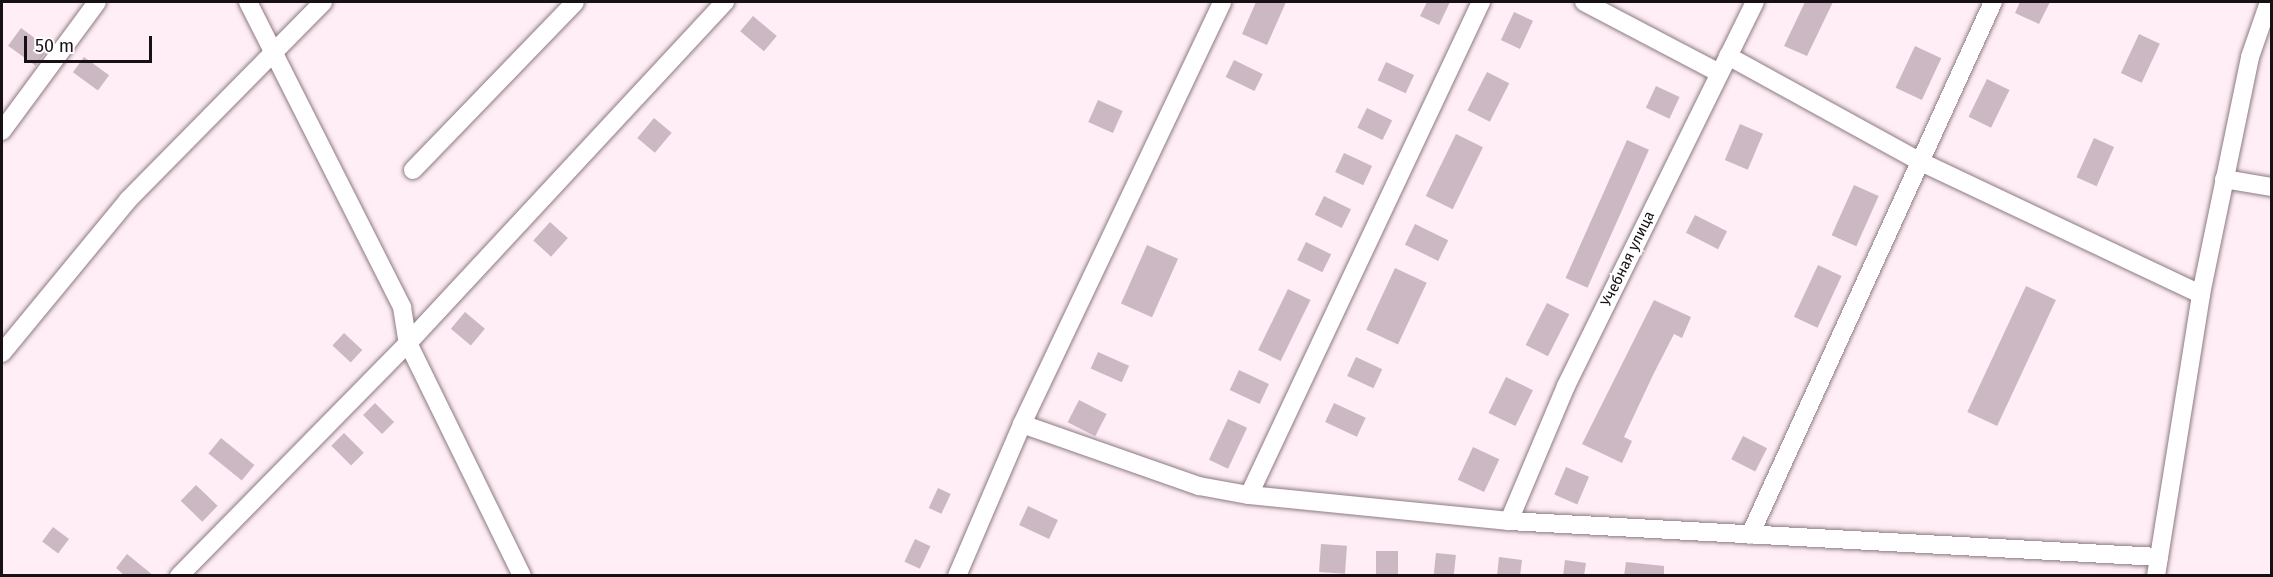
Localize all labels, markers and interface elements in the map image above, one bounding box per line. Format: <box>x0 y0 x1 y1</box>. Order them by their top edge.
scale bar <box>27 24 154 62</box>
text: 50 m <box>35 35 74 57</box>
street label: Учебная улица <box>1597 208 1659 310</box>

